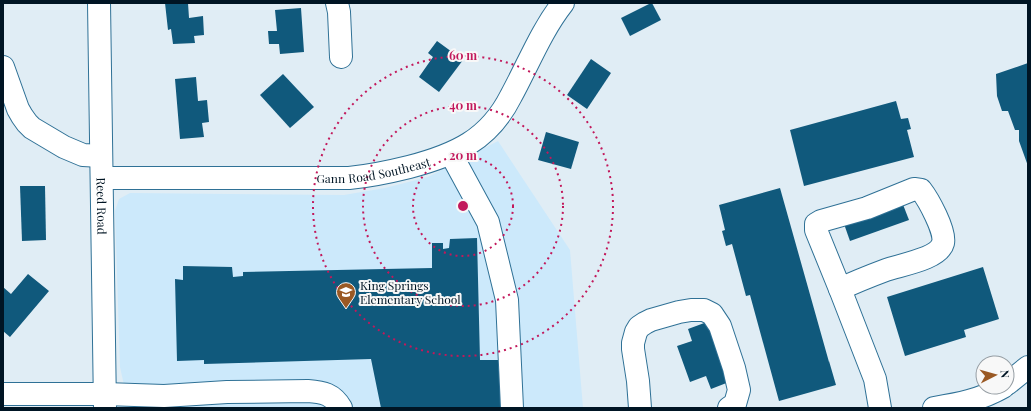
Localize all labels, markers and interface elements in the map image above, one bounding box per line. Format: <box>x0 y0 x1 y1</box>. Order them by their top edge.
text: 60 m <box>449 47 477 63</box>
text: 40 m <box>449 97 477 113</box>
text: 20 m <box>449 147 477 163</box>
street label: Gann Road Southeast <box>316 153 433 186</box>
street label: Reed Road <box>94 177 110 235</box>
centre of rings <box>456 199 470 213</box>
place label: King Springs Elementary School <box>360 277 461 307</box>
school or university icon: King Springs Elementary School <box>335 281 357 309</box>
north arrow <box>975 355 1015 395</box>
text: N <box>998 369 1013 379</box>

